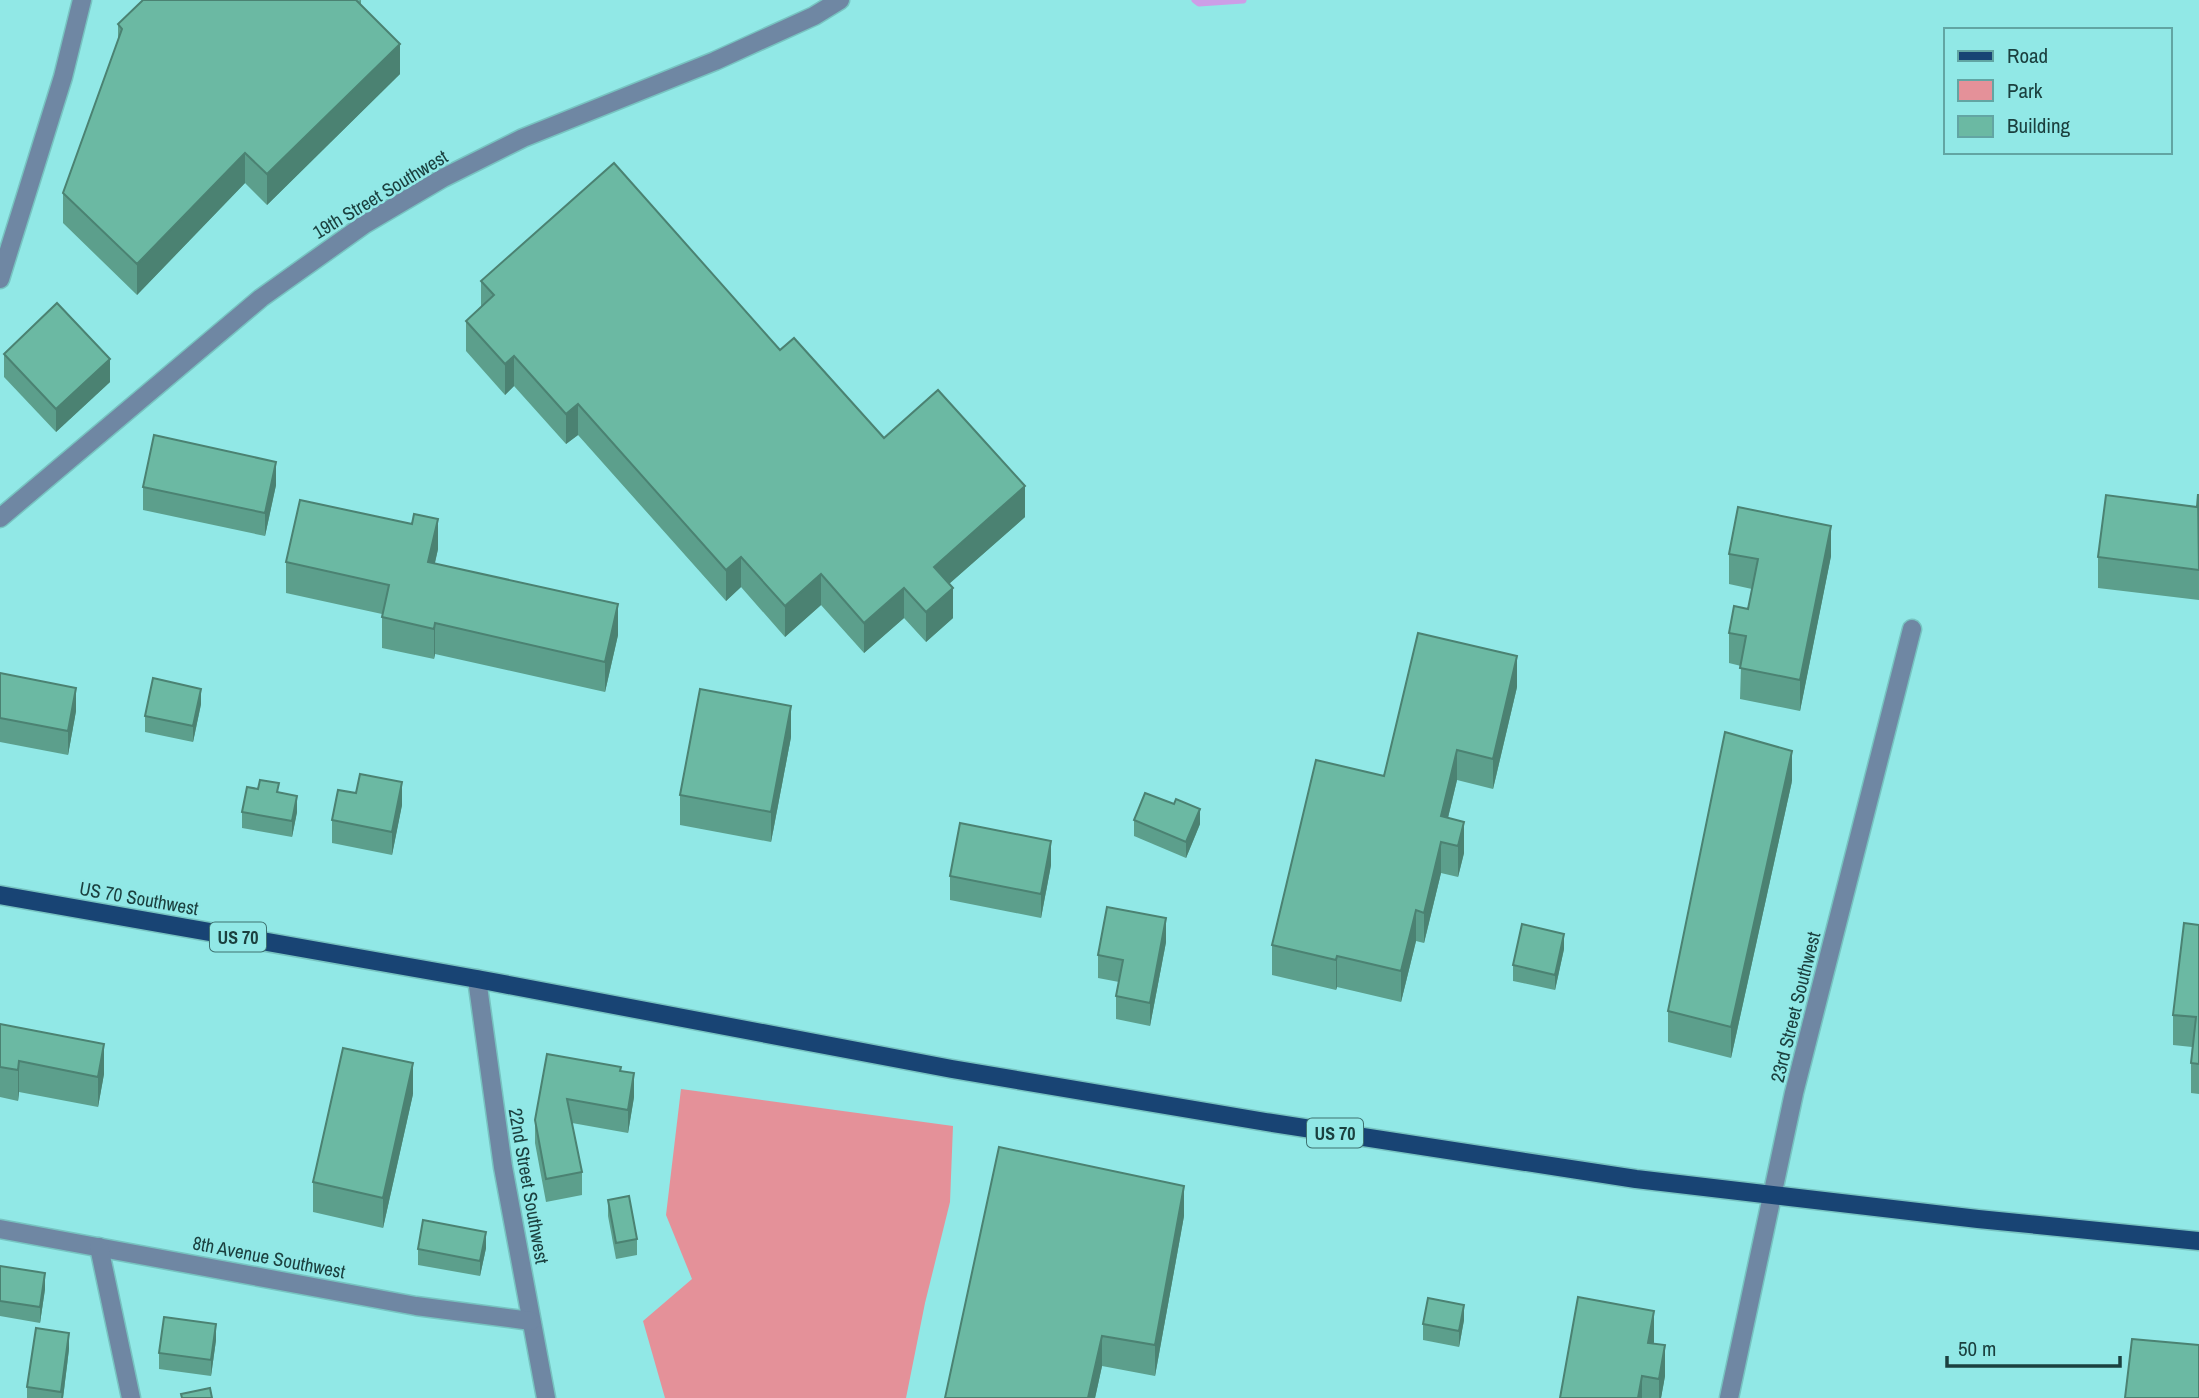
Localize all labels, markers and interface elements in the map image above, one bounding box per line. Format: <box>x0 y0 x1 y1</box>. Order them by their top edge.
legend <box>1944 28 2171 154</box>
text: Road <box>2007 41 2048 70</box>
text: Park <box>2007 76 2043 105</box>
text: Building <box>2007 111 2071 140</box>
street label: 19th Street Southwest <box>308 143 453 245</box>
street label: US 70 Southwest <box>77 875 201 921</box>
road number: US 70 <box>210 922 266 952</box>
street label: 23rd Street Southwest <box>1764 928 1826 1085</box>
street label: 22nd Street Southwest <box>503 1106 556 1267</box>
road number: US 70 <box>1307 1118 1363 1148</box>
street label: 8th Avenue Southwest <box>191 1229 348 1285</box>
scale bar <box>1947 1324 2120 1368</box>
text: 50 m <box>1958 1334 1996 1363</box>

